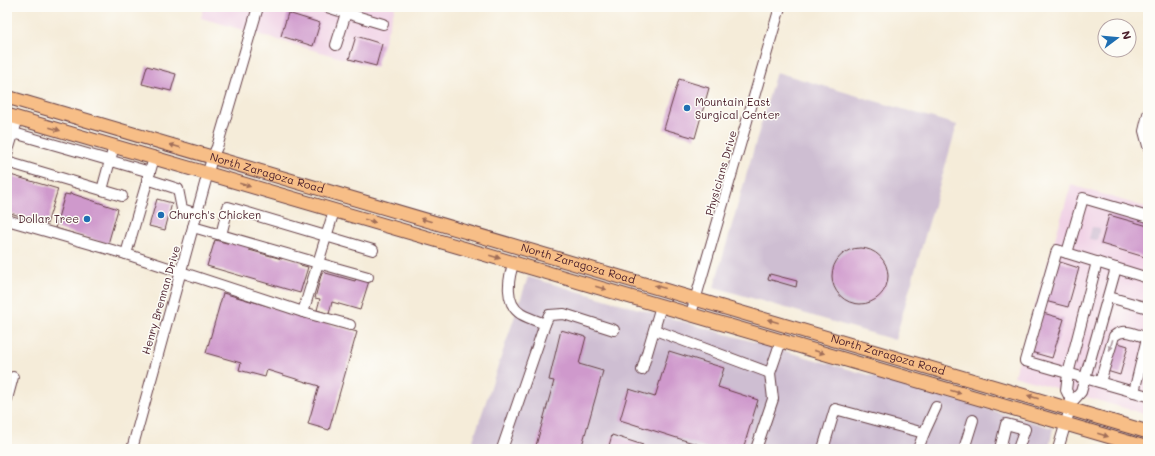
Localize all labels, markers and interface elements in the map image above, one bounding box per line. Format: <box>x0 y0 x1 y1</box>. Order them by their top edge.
north arrow <box>1097 18 1137 58</box>
text: N <box>1119 29 1135 41</box>
place label: Mountain East Surgical Center <box>695 94 780 122</box>
marker: Mountain East Surgical Center <box>682 103 692 113</box>
one-way arrow <box>50 126 62 132</box>
street label: Physicians Drive <box>701 128 740 217</box>
one-way arrow <box>168 143 180 149</box>
street label: North Zaragoza Road <box>208 149 326 196</box>
one-way arrow <box>239 182 251 188</box>
place label: Church's Chicken <box>169 207 261 222</box>
marker: Church's Chicken <box>156 210 166 220</box>
place label: Dollar Tree <box>18 211 79 226</box>
marker: Dollar Tree <box>82 214 92 224</box>
one-way arrow <box>419 217 431 223</box>
one-way arrow <box>364 218 376 224</box>
street label: North Zaragoza Road <box>519 239 637 287</box>
street label: Henry Brennan Drive <box>138 244 183 356</box>
one-way arrow <box>489 254 501 260</box>
one-way arrow <box>654 284 666 290</box>
one-way arrow <box>596 285 608 291</box>
one-way arrow <box>766 318 778 324</box>
street label: North Zaragoza Road <box>829 330 947 378</box>
one-way arrow <box>1108 340 1114 352</box>
one-way arrow <box>813 349 825 355</box>
one-way arrow <box>951 389 963 395</box>
one-way arrow <box>1027 394 1039 400</box>
one-way arrow <box>1097 432 1109 438</box>

